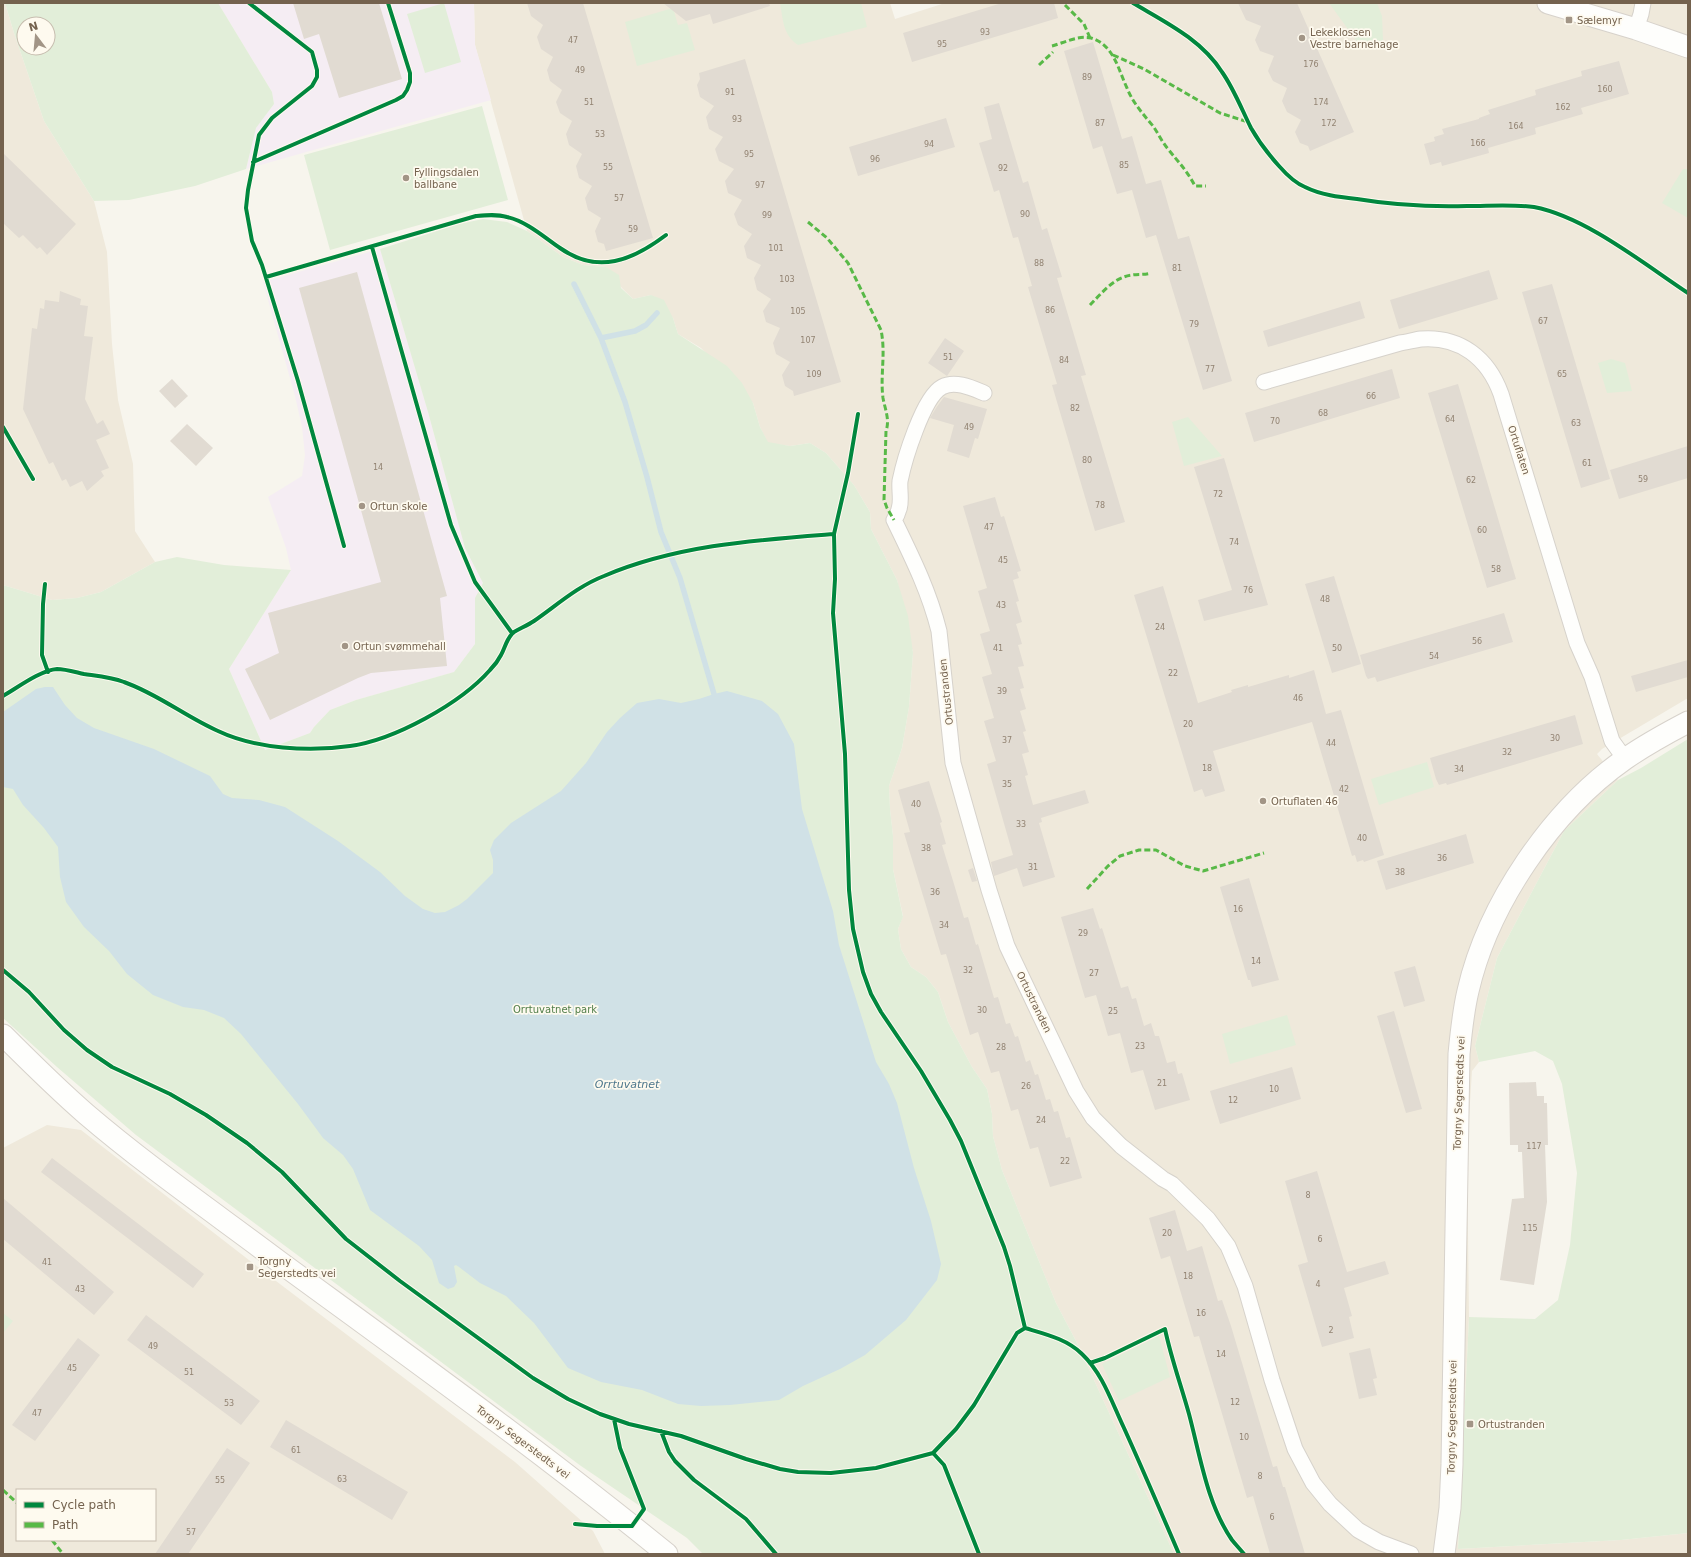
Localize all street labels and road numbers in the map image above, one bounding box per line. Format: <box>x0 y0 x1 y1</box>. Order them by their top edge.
street label: Ortuflaten <box>1506 424 1532 476</box>
street label: Ortustranden <box>937 658 955 726</box>
street label: Ortustranden <box>1014 970 1054 1034</box>
street label: Torgny Segerstedts vei <box>1451 1036 1466 1151</box>
street label: Torgny Segerstedts vei <box>1445 1360 1458 1475</box>
street label: Torgny Segerstedts vei <box>473 1403 572 1481</box>

